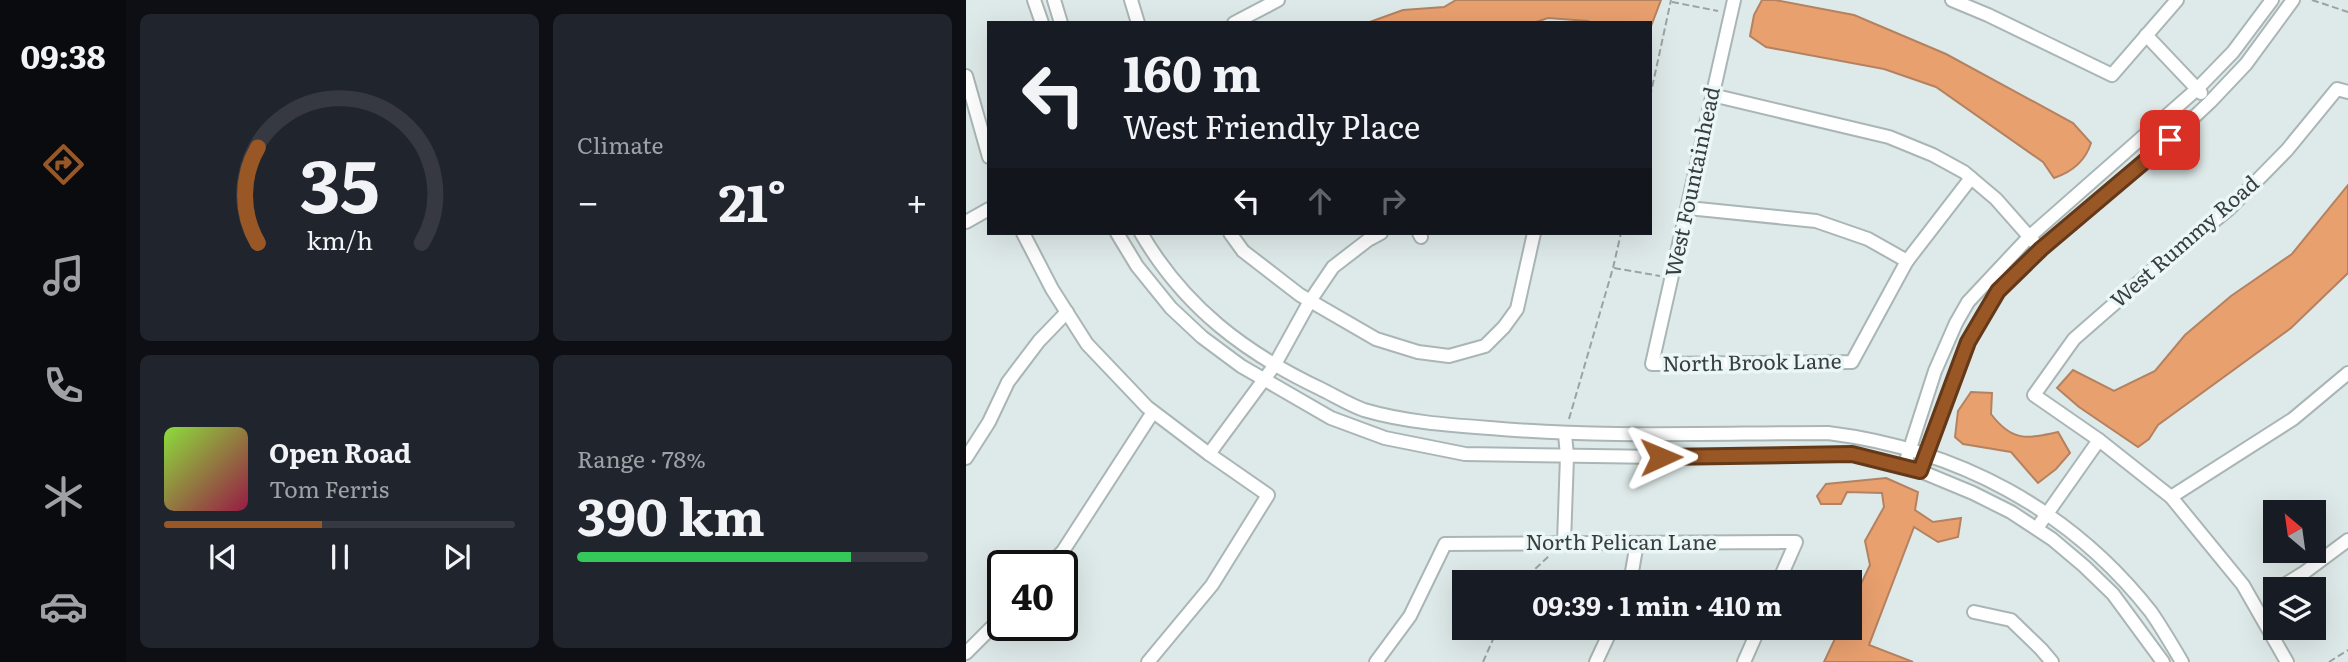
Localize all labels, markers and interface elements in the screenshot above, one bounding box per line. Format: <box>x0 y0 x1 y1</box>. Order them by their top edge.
text: 09:38 <box>20 31 106 79</box>
text: 160 m <box>1123 34 1261 107</box>
icon: left <box>1008 49 1099 140</box>
street label: West Fountainhead <box>1655 83 1726 279</box>
text: West Friendly Place <box>1123 101 1420 149</box>
pin <box>2140 110 2200 170</box>
icon: arrive <box>2151 121 2189 159</box>
text: Climate <box>577 127 663 161</box>
text: 35 <box>300 128 379 236</box>
icon: directions <box>39 140 88 189</box>
text: 21° <box>719 161 786 238</box>
street label: West Rummy Road <box>2102 167 2265 313</box>
text: − <box>577 171 599 228</box>
text: + <box>906 171 928 228</box>
icon: left <box>1228 182 1266 220</box>
icon: ahead <box>1301 182 1339 220</box>
icon: right <box>1374 182 1412 220</box>
text: km/h <box>306 221 373 258</box>
icon: music <box>39 251 88 300</box>
street label: North Brook Lane <box>1662 343 1842 378</box>
icon: phone <box>39 361 88 410</box>
position arrow <box>1624 420 1698 494</box>
text: Open Road <box>269 432 411 471</box>
text: Range · 78% <box>577 441 706 475</box>
text: Tom Ferris <box>269 471 389 505</box>
icon: climate <box>39 472 88 521</box>
text: 390 km <box>577 475 765 552</box>
north arrow <box>2263 500 2326 564</box>
map controls <box>2263 500 2326 640</box>
street label: North Pelican Lane <box>1525 525 1717 556</box>
icon: previous <box>204 538 242 576</box>
icon: pause <box>321 538 359 576</box>
icon: next <box>438 538 476 576</box>
speed limit sign: 40 <box>987 550 1078 641</box>
button: layers <box>2263 577 2326 640</box>
icon: car <box>39 582 88 631</box>
text: 09:39 · 1 min · 410 m <box>1532 585 1782 624</box>

